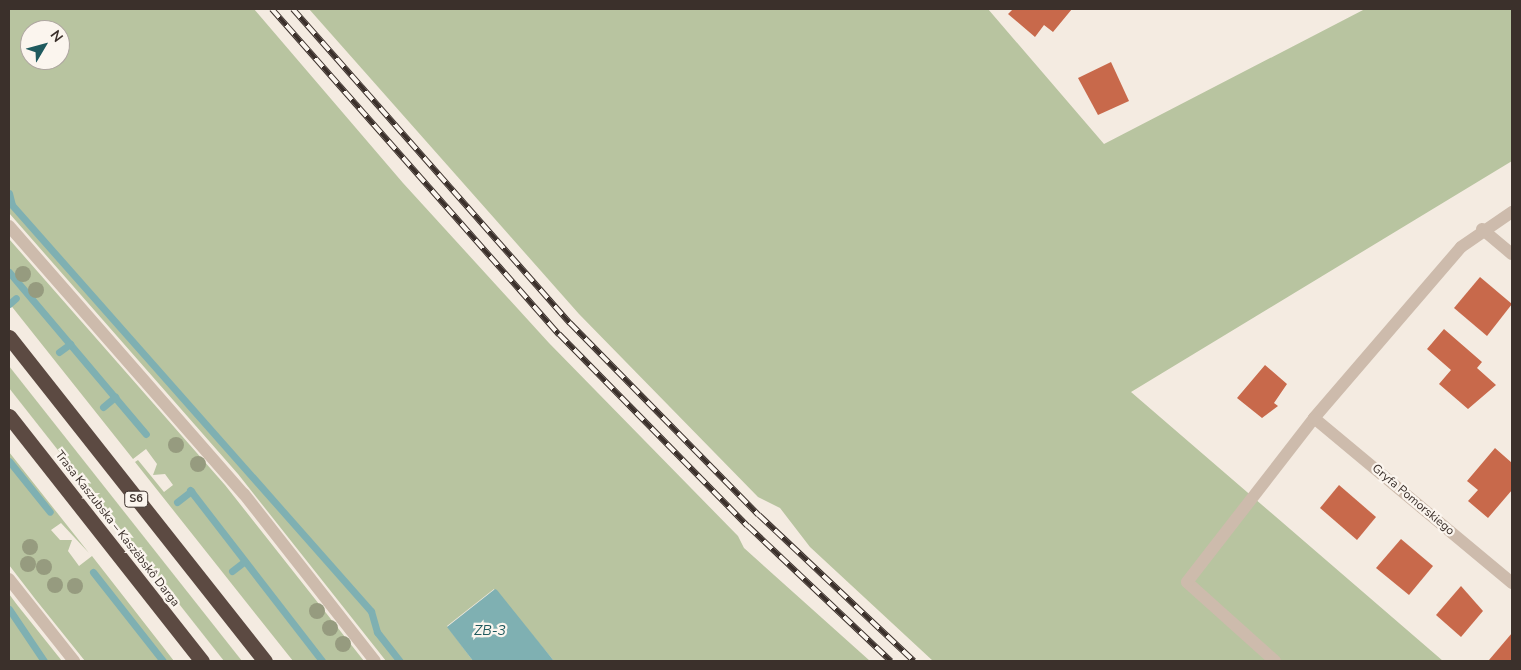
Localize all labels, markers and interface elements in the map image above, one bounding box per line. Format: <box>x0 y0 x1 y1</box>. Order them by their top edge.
north arrow <box>20 20 70 70</box>
text: N <box>46 26 67 46</box>
street label: Trasa Kaszubska – Kaszëbskô Darga <box>52 448 182 610</box>
street label: Gryfa Pomorskiego <box>1369 461 1457 539</box>
road number: S6 <box>124 490 148 508</box>
water label: ZB-3 <box>474 623 506 639</box>

